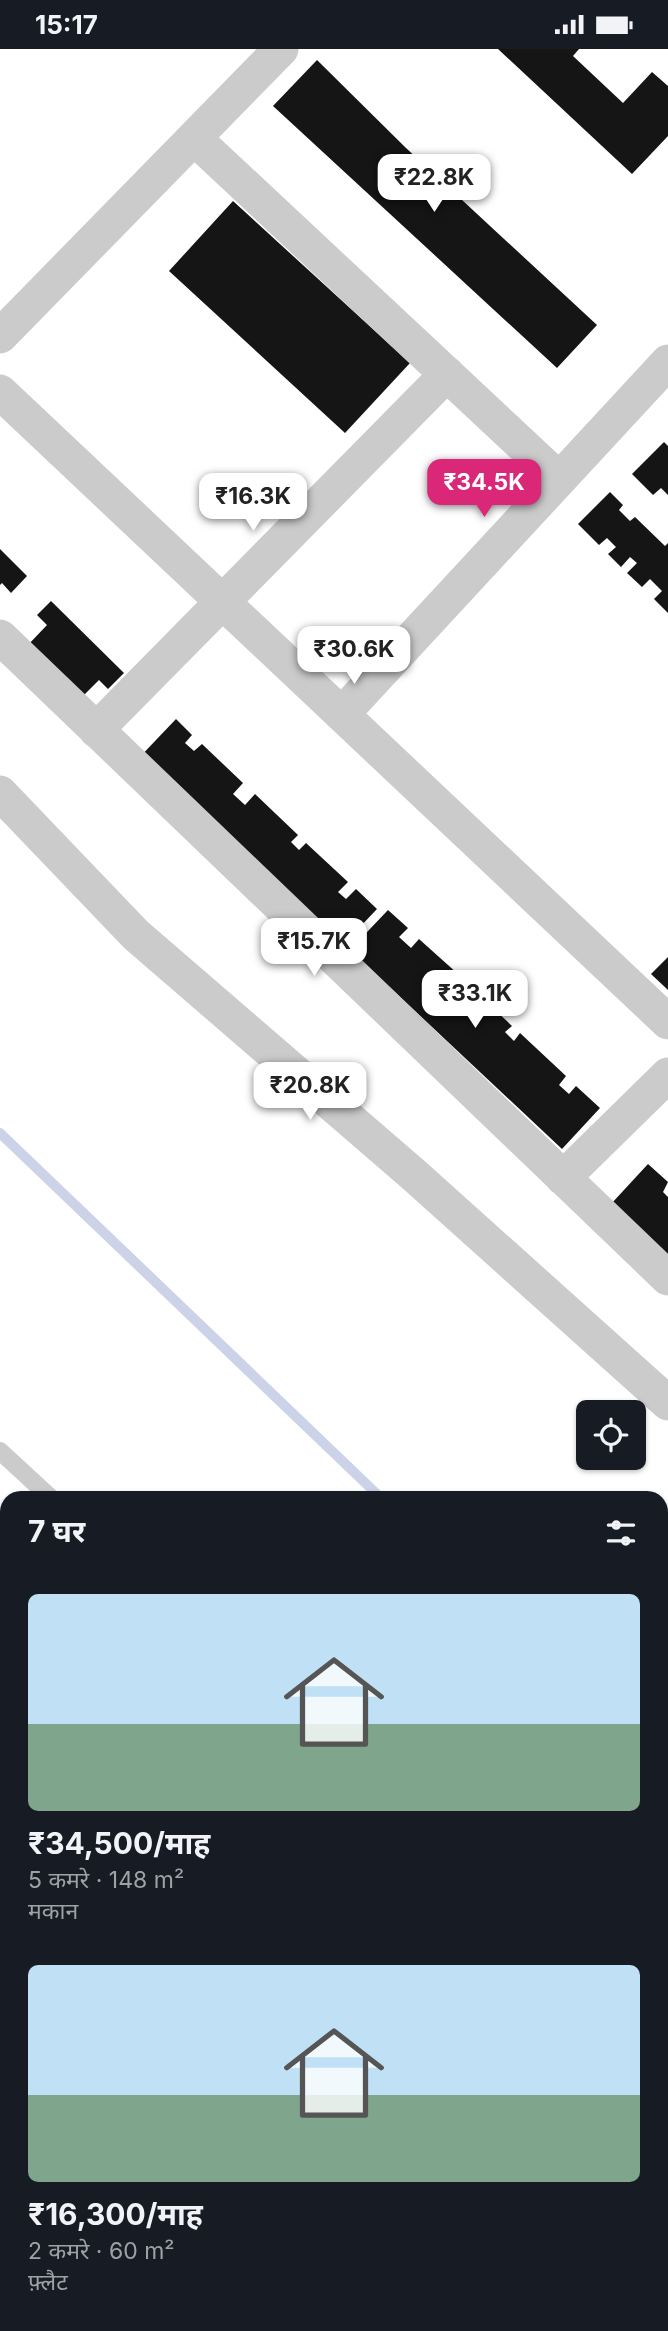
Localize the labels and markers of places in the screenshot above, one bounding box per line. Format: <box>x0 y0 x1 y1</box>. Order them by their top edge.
pin: ₹22.8K <box>377 155 491 214</box>
pin: ₹34.5K <box>427 459 541 519</box>
pin: ₹16.3K <box>196 473 310 533</box>
pin: ₹30.6K <box>297 627 411 686</box>
pin: ₹15.7K <box>257 919 371 978</box>
pin: ₹33.1K <box>418 971 532 1030</box>
pin: ₹20.8K <box>253 1063 367 1122</box>

